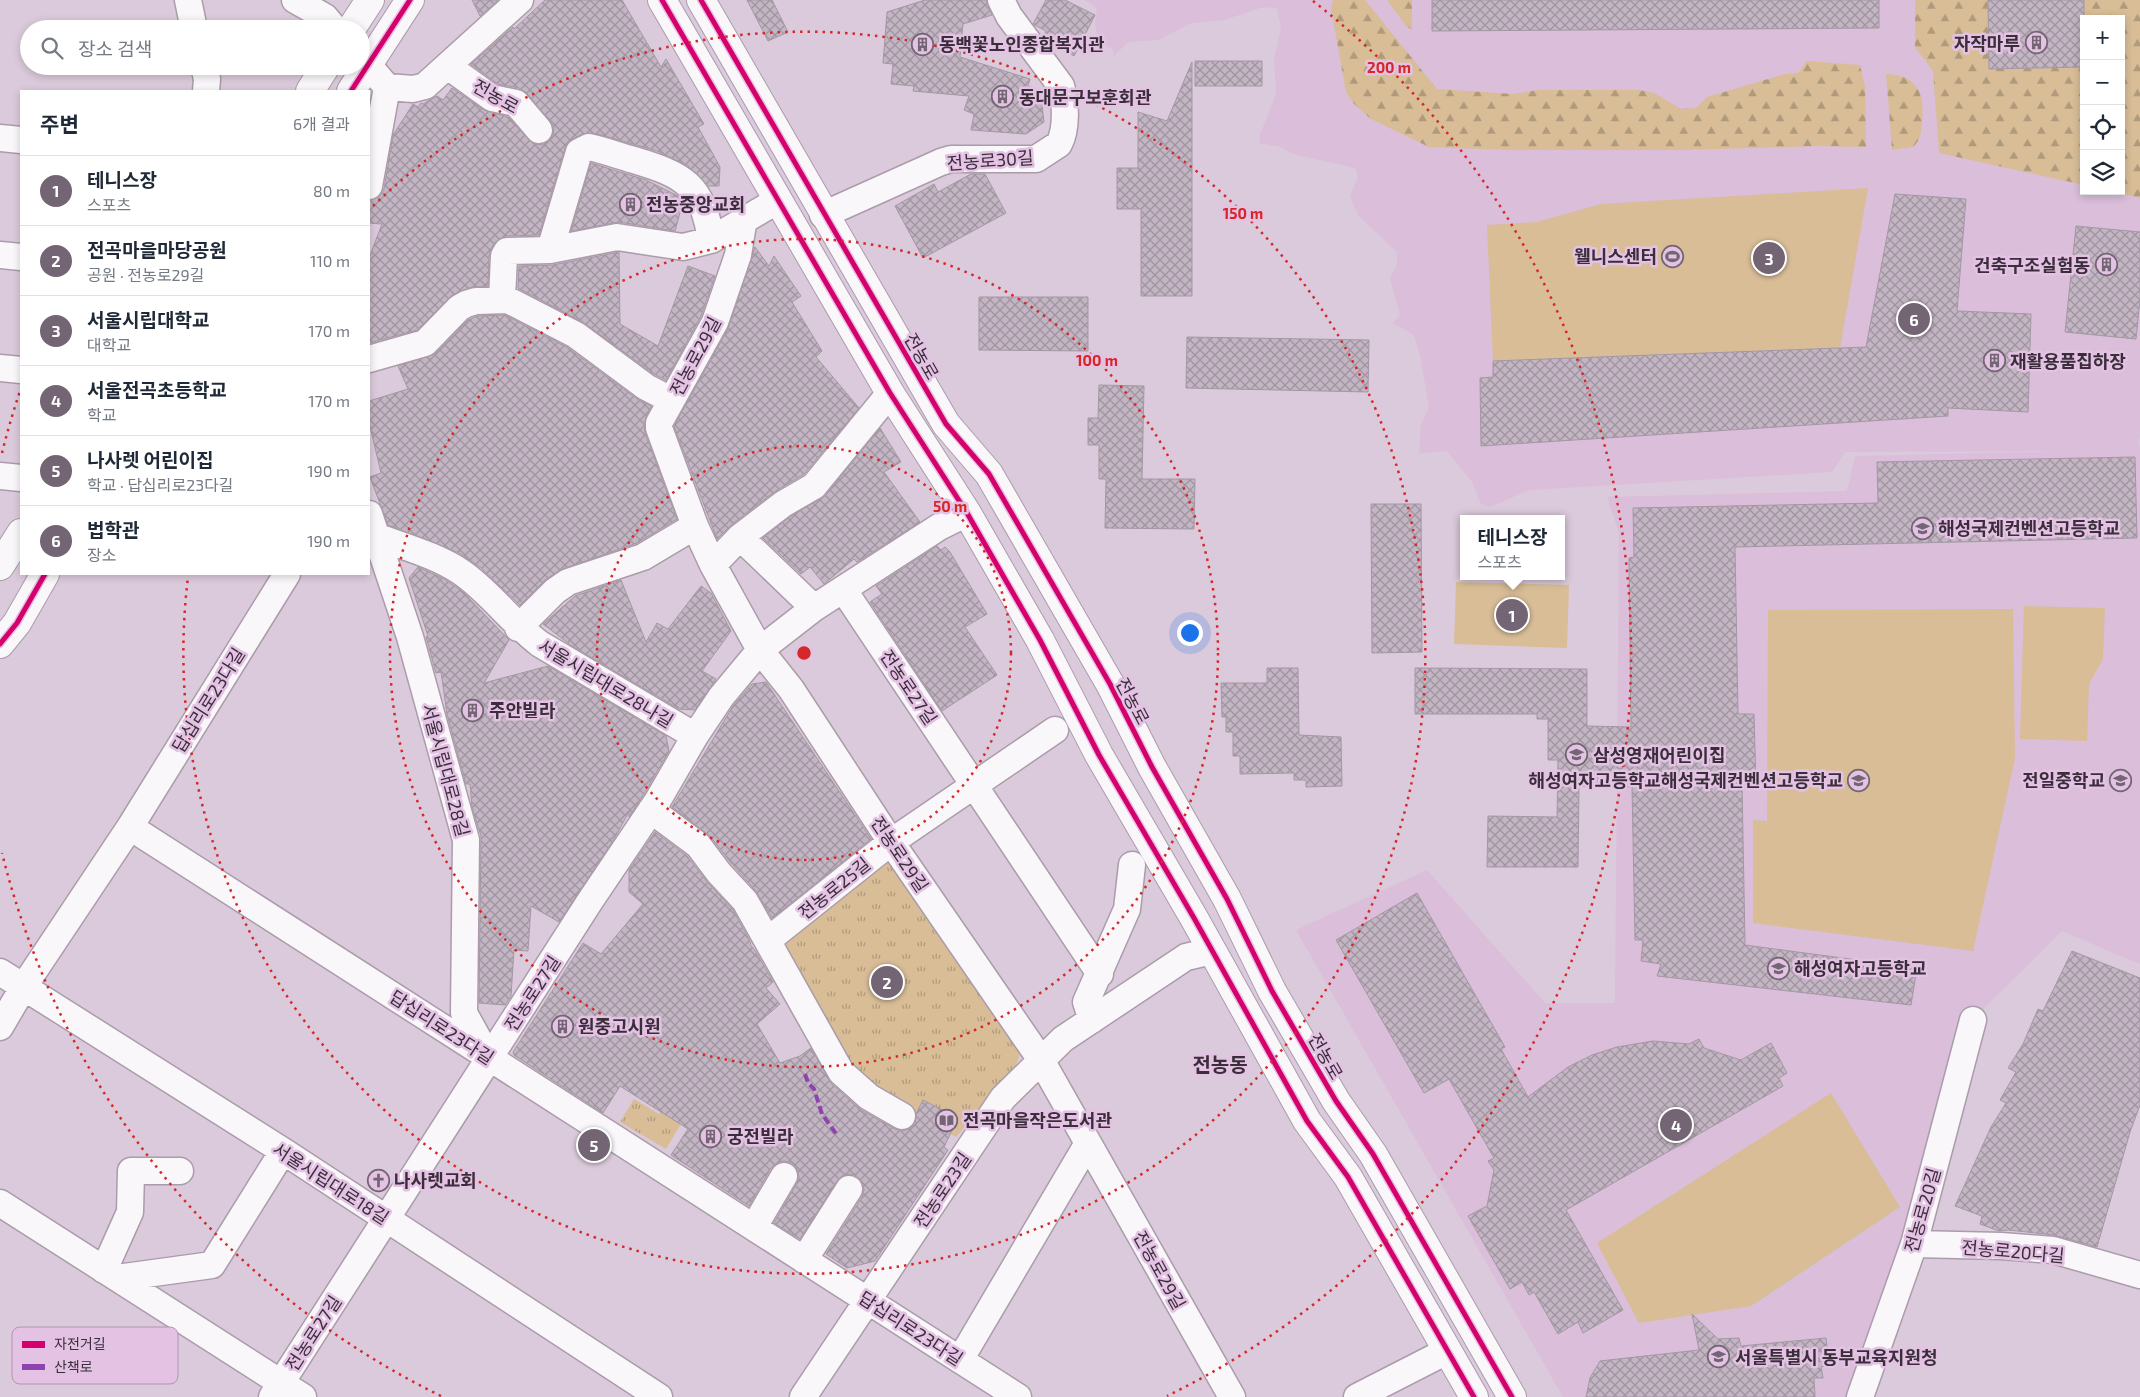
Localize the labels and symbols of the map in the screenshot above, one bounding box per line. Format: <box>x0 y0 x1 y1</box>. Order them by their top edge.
building icon: 자작마루 <box>2024 31 2048 55</box>
building icon: 동백꽃노인종합복지관 <box>911 32 935 56</box>
place label: 자작마루 <box>1954 32 2020 54</box>
place label: 동백꽃노인종합복지관 <box>939 33 1105 55</box>
text: 200 m <box>1367 58 1411 76</box>
street label: 전농로 <box>469 74 523 118</box>
building icon: 동대문구보훈회관 <box>991 85 1015 109</box>
place label: 동대문구보훈회관 <box>1019 86 1152 108</box>
street label: 전농로30길 <box>946 146 1034 174</box>
building icon: 전농중앙교회 <box>618 192 642 216</box>
place label: 전농중앙교회 <box>646 193 745 215</box>
text: 150 m <box>1223 204 1263 222</box>
pin: 3 <box>1753 239 1785 277</box>
sports icon: 웰니스센터 <box>1661 244 1685 268</box>
place label: 웰니스센터 <box>1574 245 1657 267</box>
building icon: 건축구조실험동 <box>2094 253 2118 277</box>
place label: 건축구조실험동 <box>1974 254 2090 276</box>
pin: 6 <box>1898 300 1930 338</box>
street label: 전농로29길 <box>665 313 725 399</box>
street label: 전농로 <box>900 329 944 383</box>
building icon: 재활용품집하장 <box>1982 349 2006 373</box>
place label: 재활용품집하장 <box>2010 350 2126 372</box>
text: 100 m <box>1076 351 1118 369</box>
text: 50 m <box>933 497 967 515</box>
school or university icon: 해성국제컨벤션고등학교 <box>1910 516 1934 540</box>
place label: 해성국제컨벤션고등학교 <box>1938 517 2120 539</box>
pin: 1 <box>1496 596 1528 634</box>
your location <box>1177 620 1203 646</box>
street label: 서울시립대로28나길 <box>535 634 677 732</box>
street label: 답십리로23다길 <box>167 644 249 756</box>
centre of rings <box>795 644 813 662</box>
street label: 전농로27길 <box>876 645 942 729</box>
street label: 전농로 <box>1112 674 1154 728</box>
building icon: 주안빌라 <box>461 698 485 722</box>
place label: 주안빌라 <box>489 699 556 721</box>
street label: 서울시립대로28길 <box>418 701 474 839</box>
school or university icon: 삼성영재어린이집 <box>1565 743 1589 767</box>
place label: 삼성영재어린이집 <box>1593 744 1725 766</box>
school or university icon: 해성여자고등학교해성국제컨벤션고등학교 <box>1847 768 1871 792</box>
school or university icon: 전일중학교 <box>2109 768 2133 792</box>
place label: 해성여자고등학교해성국제컨벤션고등학교 <box>1528 769 1843 791</box>
place label: 전일중학교 <box>2022 769 2105 791</box>
street label: 전농로29길 <box>867 812 933 896</box>
street label: 전농로25길 <box>794 852 874 924</box>
street label: 전농로27길 <box>499 951 565 1035</box>
school or university icon: 해성여자고등학교 <box>1766 956 1790 980</box>
place label: 해성여자고등학교 <box>1794 957 1926 979</box>
pin: 2 <box>871 963 903 1001</box>
street label: 답십리로23다길 <box>386 985 498 1069</box>
building icon: 원중고시원 <box>550 1014 574 1038</box>
place label: 원중고시원 <box>578 1015 661 1037</box>
street label: 전농로 <box>1304 1029 1348 1083</box>
district label: 전농동 <box>1192 1052 1248 1076</box>
pin: 4 <box>1660 1106 1692 1144</box>
library icon: 전곡마을작은도서관 <box>935 1108 959 1132</box>
place label: 전곡마을작은도서관 <box>963 1109 1112 1131</box>
building icon: 궁전빌라 <box>699 1124 723 1148</box>
place label: 궁전빌라 <box>727 1125 794 1147</box>
pin: 5 <box>578 1126 610 1164</box>
street label: 서울시립대로18길 <box>269 1137 393 1229</box>
street label: 전농로23길 <box>909 1148 975 1232</box>
street label: 전농로20길 <box>1899 1165 1945 1255</box>
church icon: 나사렛교회 <box>366 1168 390 1192</box>
place label: 나사렛교회 <box>394 1169 477 1191</box>
street label: 전농로29길 <box>1129 1227 1191 1313</box>
street label: 전농로20다길 <box>1960 1236 2066 1266</box>
street label: 답십리로23다길 <box>855 1286 967 1370</box>
street label: 전농로27길 <box>280 1291 346 1375</box>
legend <box>12 1327 178 1384</box>
text: 자전거길 <box>54 1335 106 1352</box>
school or university icon: 서울특별시 동부교육지원청 <box>1707 1345 1731 1369</box>
place label: 서울특별시 동부교육지원청 <box>1735 1346 1938 1368</box>
text: 산책로 <box>54 1358 93 1375</box>

